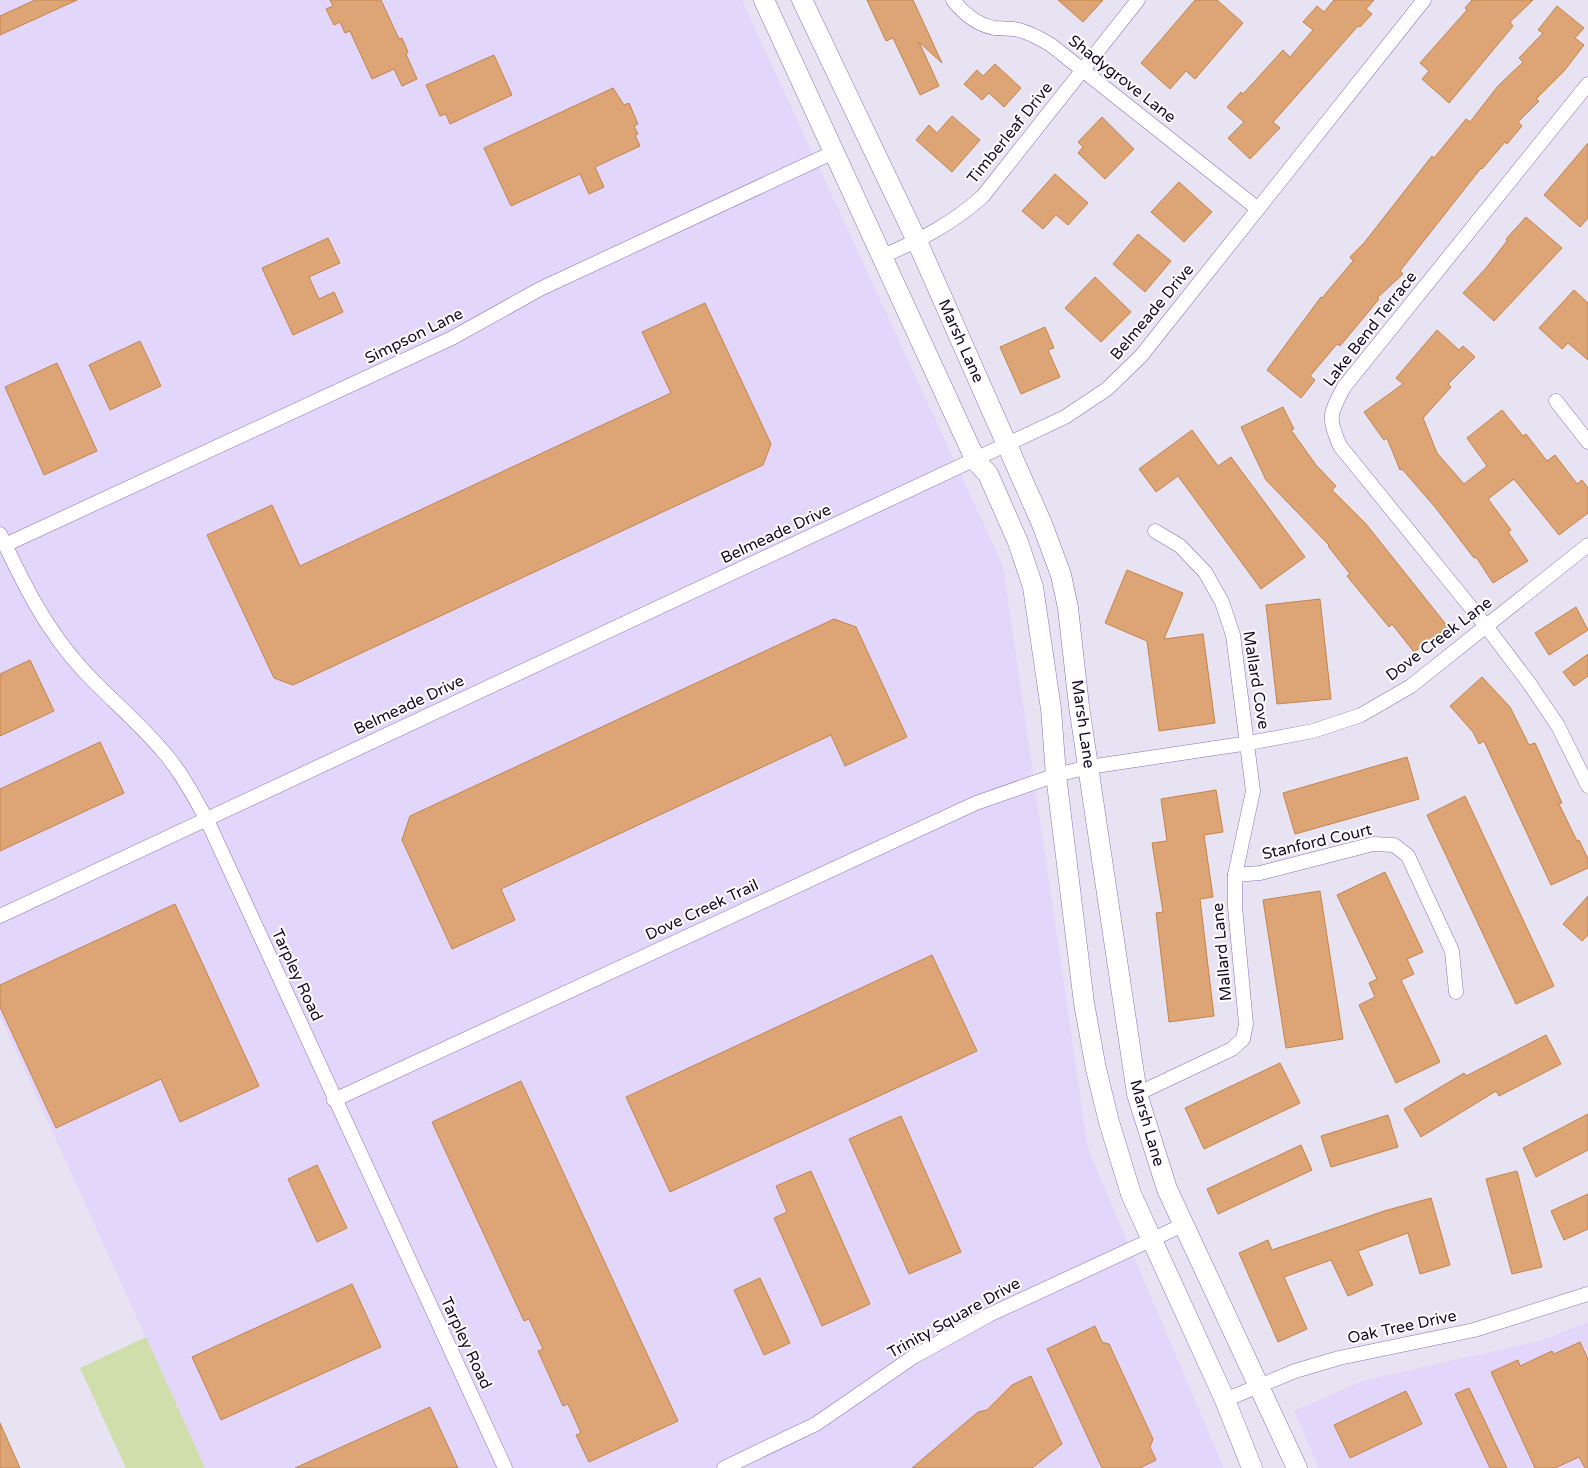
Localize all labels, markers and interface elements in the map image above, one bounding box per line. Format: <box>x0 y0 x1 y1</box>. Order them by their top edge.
street label: Shadygrove Lane <box>1064 31 1180 127</box>
street label: Timberleaf Drive <box>963 78 1057 188</box>
street label: Belmeade Drive <box>1106 260 1198 364</box>
street label: Lake Bend Terrace <box>1319 267 1421 391</box>
street label: Marsh Lane <box>934 296 988 386</box>
street label: Simpson Lane <box>362 304 466 368</box>
street label: Belmeade Drive <box>718 500 834 568</box>
street label: Dove Creek Lane <box>1382 593 1496 685</box>
street label: Mallard Cove <box>1238 629 1274 731</box>
street label: Belmeade Drive <box>351 671 467 739</box>
street label: Marsh Lane <box>1067 678 1099 770</box>
street label: Stanford Court <box>1260 820 1374 864</box>
street label: Dove Creek Trail <box>642 875 762 945</box>
street label: Mallard Lane <box>1208 902 1236 1002</box>
street label: Tarpley Road <box>267 926 327 1024</box>
street label: Marsh Lane <box>1125 1077 1169 1169</box>
street label: Trinity Square Drive <box>884 1273 1024 1363</box>
street label: Tarpley Road <box>436 1294 496 1392</box>
street label: Oak Tree Drive <box>1346 1306 1458 1348</box>

